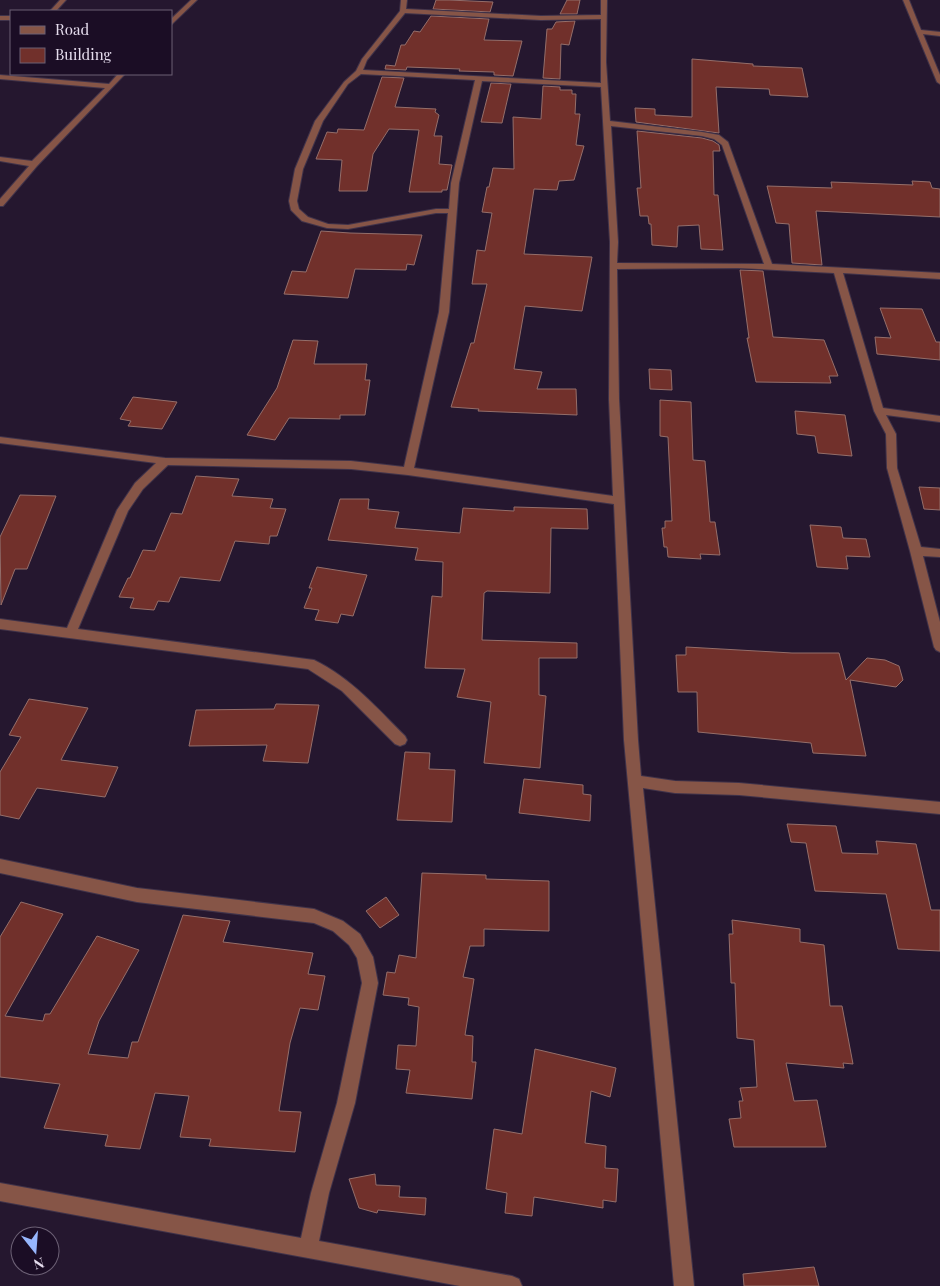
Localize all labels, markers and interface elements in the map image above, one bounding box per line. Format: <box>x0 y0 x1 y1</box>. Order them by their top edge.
legend <box>10 10 172 75</box>
text: Road <box>55 19 89 39</box>
text: Building <box>55 44 112 64</box>
north arrow <box>10 1226 60 1276</box>
text: N <box>31 1253 47 1274</box>

